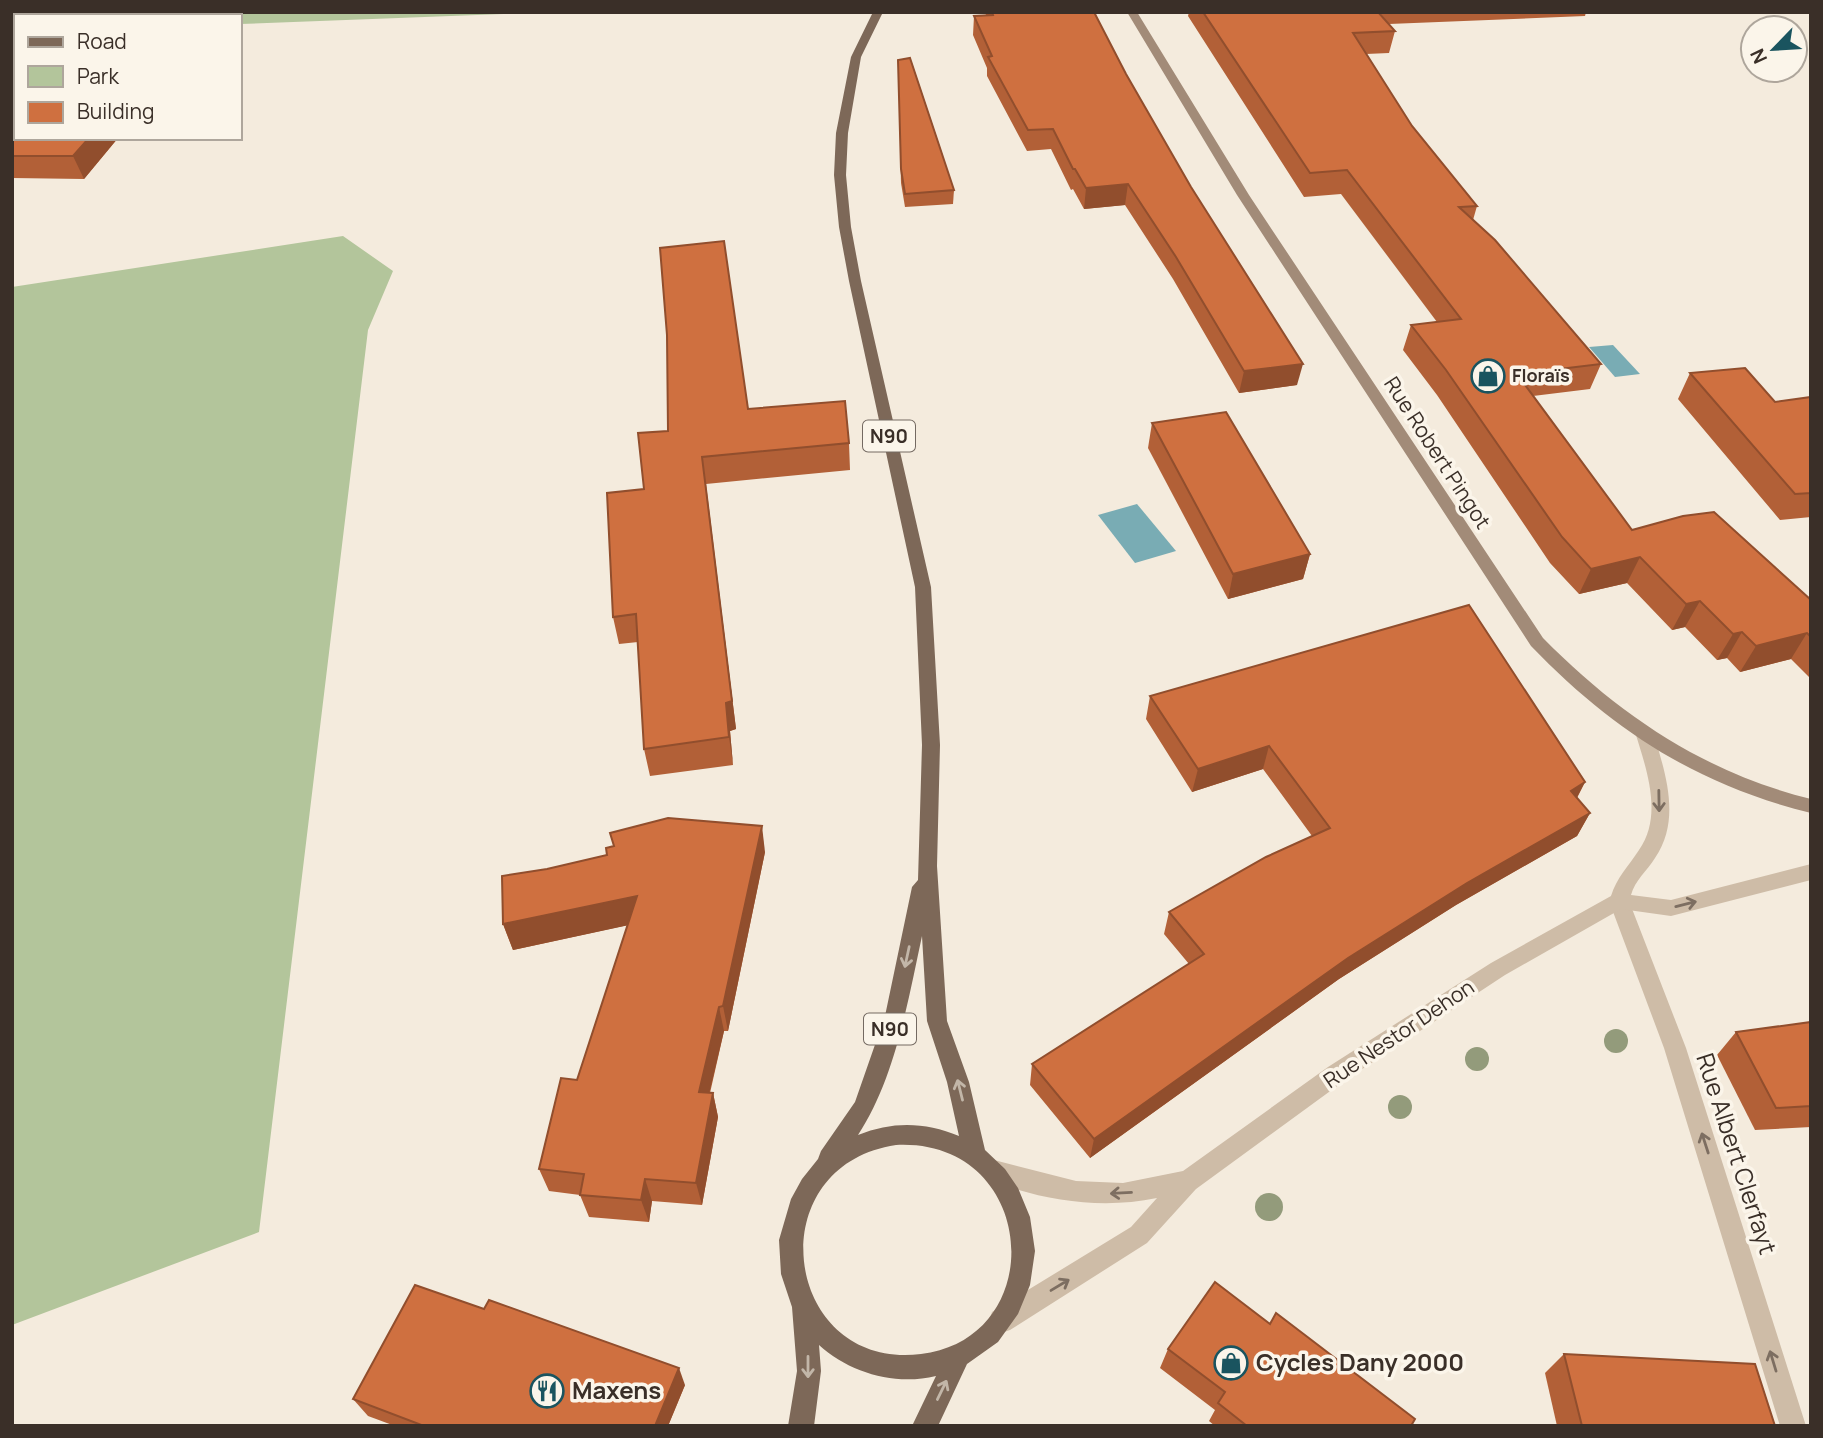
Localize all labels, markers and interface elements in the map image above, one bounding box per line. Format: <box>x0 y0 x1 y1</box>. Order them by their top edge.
legend <box>14 14 242 140</box>
north arrow <box>1739 14 1809 84</box>
text: Road <box>77 27 127 55</box>
text: N <box>1744 45 1773 68</box>
text: Park <box>77 62 119 90</box>
text: Building <box>77 97 154 125</box>
shop icon: Floraïs <box>1469 357 1507 395</box>
place label: Floraïs <box>1512 363 1570 387</box>
street label: Rue Robert Pingot <box>1378 371 1498 534</box>
road number: N90 <box>863 420 915 452</box>
one-way arrow <box>1653 789 1666 812</box>
one-way arrow <box>1674 897 1697 910</box>
one-way arrow <box>900 945 914 968</box>
street label: Rue Nestor Dehon <box>1318 972 1479 1094</box>
road number: N90 <box>864 1014 916 1044</box>
street label: Rue Albert Clerfayt <box>1689 1049 1786 1258</box>
one-way arrow <box>952 1079 966 1102</box>
one-way arrow <box>1698 1133 1710 1155</box>
one-way arrow <box>1110 1186 1133 1199</box>
one-way arrow <box>1049 1278 1069 1292</box>
shop icon: Cycles Dany 2000 <box>1212 1344 1250 1382</box>
place label: Cycles Dany 2000 <box>1256 1345 1464 1378</box>
one-way arrow <box>1765 1350 1778 1372</box>
one-way arrow <box>801 1355 815 1378</box>
restaurant icon: Maxens <box>528 1372 566 1410</box>
place label: Maxens <box>572 1373 661 1406</box>
one-way arrow <box>936 1380 950 1401</box>

